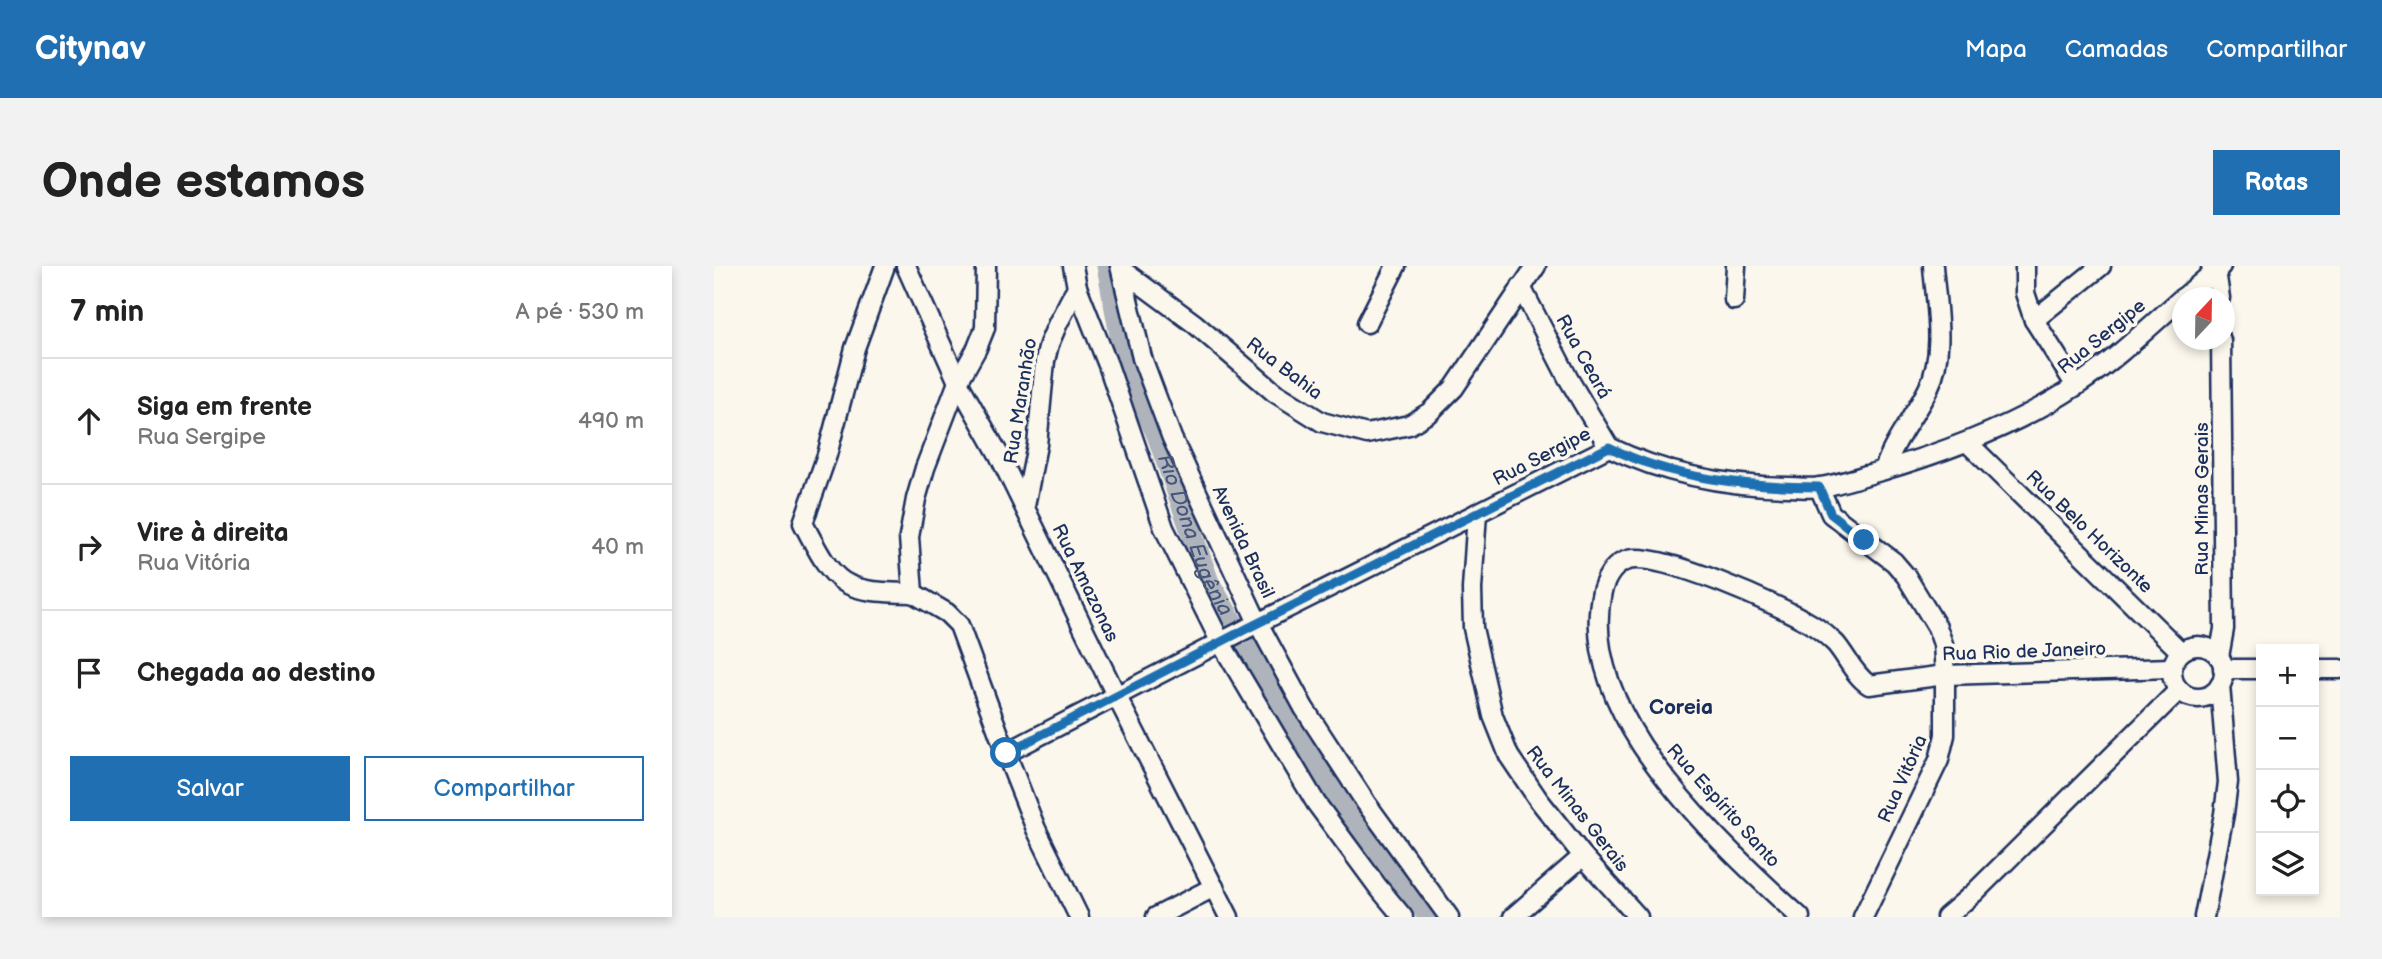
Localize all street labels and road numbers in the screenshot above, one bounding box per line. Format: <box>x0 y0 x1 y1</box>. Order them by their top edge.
street label: Rua Sergipe <box>2053 295 2151 379</box>
street label: Rua Ceará <box>1550 311 1616 403</box>
street label: Rua Bahia <box>1241 333 1327 405</box>
street label: Rua Maranhão <box>1000 336 1042 466</box>
street label: Rua Minas Gerais <box>2191 422 2214 576</box>
street label: Rua Sergipe <box>1489 423 1595 491</box>
street label: Rua Belo Horizonte <box>2021 466 2157 598</box>
street label: Avenida Brasil <box>1207 482 1279 602</box>
street label: Rua Amazonas <box>1046 520 1124 646</box>
street label: Rua Rio de Janeiro <box>1942 638 2106 666</box>
street label: Rua Vitória <box>1873 732 1933 826</box>
street label: Rua Espírito Santo <box>1661 739 1785 873</box>
street label: Rua Minas Gerais <box>1521 741 1633 877</box>

